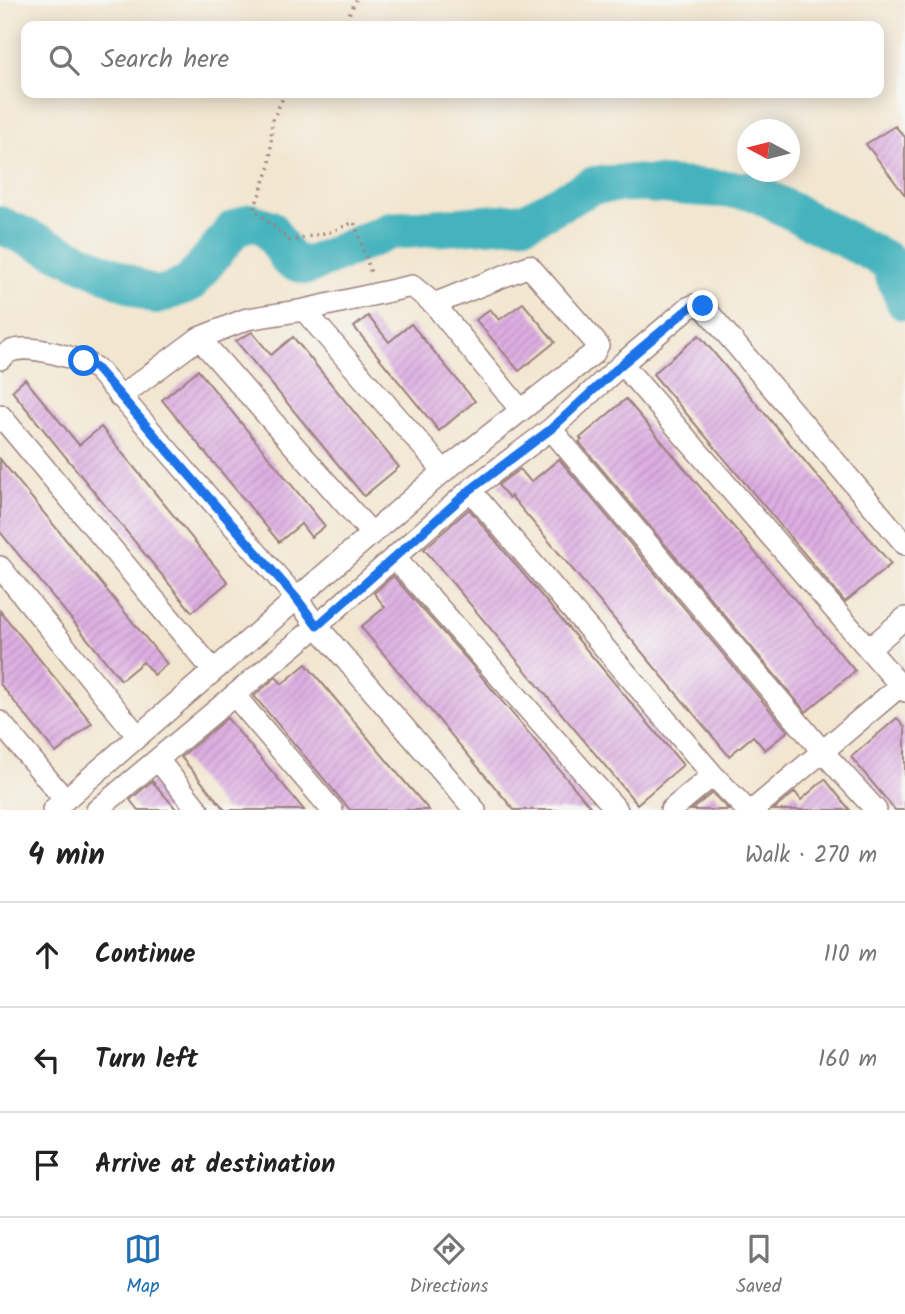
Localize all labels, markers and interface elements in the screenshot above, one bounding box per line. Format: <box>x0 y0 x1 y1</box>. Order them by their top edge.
search box <box>21 21 884 98</box>
text: Search here <box>101 39 229 81</box>
icon: search <box>45 41 83 79</box>
north arrow <box>737 119 800 182</box>
route end <box>687 290 718 321</box>
route start <box>68 345 99 376</box>
text: 4 min <box>28 832 105 880</box>
text: Walk · 270 m <box>745 838 877 874</box>
text: Continue <box>95 934 196 976</box>
icon: ahead <box>28 936 66 974</box>
text: 110 m <box>824 937 877 973</box>
text: Turn left <box>95 1039 198 1081</box>
icon: left <box>28 1041 66 1079</box>
text: 160 m <box>818 1042 877 1078</box>
text: Arrive at destination <box>95 1144 335 1186</box>
icon: arrive <box>28 1146 66 1184</box>
tab: Map <box>124 1230 162 1302</box>
tab: Directions <box>410 1230 488 1302</box>
tab: Saved <box>736 1230 781 1302</box>

